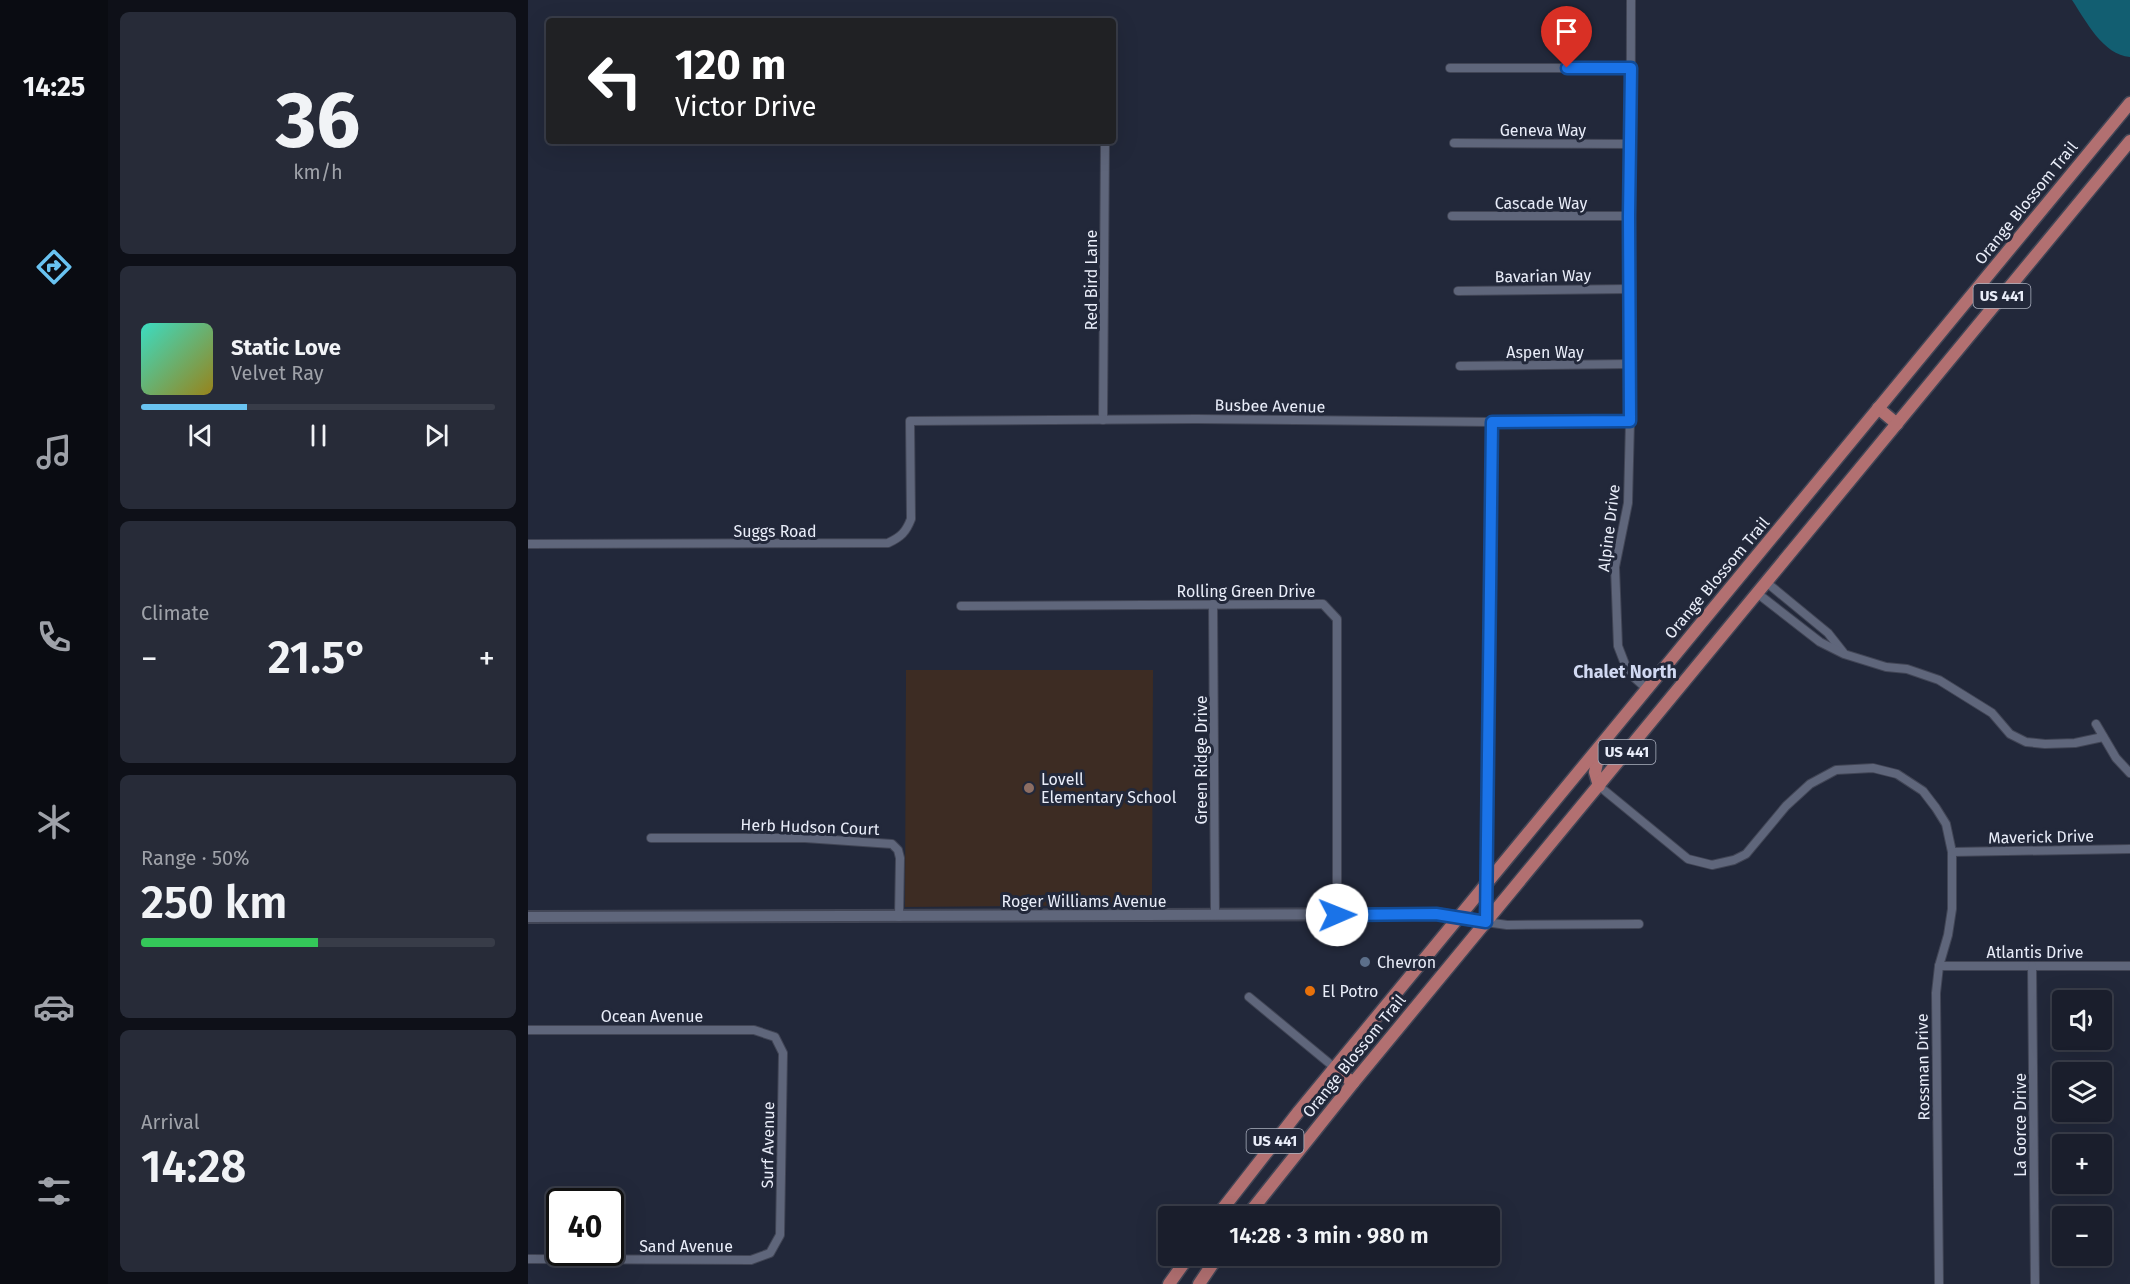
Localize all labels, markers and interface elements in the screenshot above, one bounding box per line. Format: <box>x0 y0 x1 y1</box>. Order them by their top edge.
pin <box>1541 6 1592 68</box>
icon: arrive <box>1550 15 1583 48</box>
text: 120 m <box>675 40 786 90</box>
icon: left <box>576 42 654 120</box>
text: 14:25 <box>23 71 85 103</box>
text: 36 <box>276 74 360 168</box>
text: Victor Drive <box>675 91 817 123</box>
street label: Geneva Way <box>1500 121 1586 140</box>
street label: Orange Blossom Trail <box>1971 137 2082 268</box>
text: km/h <box>293 160 343 184</box>
street label: Cascade Way <box>1495 194 1587 213</box>
street label: Red Bird Lane <box>1082 230 1101 330</box>
icon: directions <box>33 246 75 288</box>
street label: Bavarian Way <box>1495 266 1592 286</box>
road number: US 441 <box>1974 284 2030 308</box>
text: Static Love <box>231 334 341 361</box>
street label: Aspen Way <box>1506 343 1584 362</box>
text: Velvet Ray <box>231 361 324 385</box>
street label: Busbee Avenue <box>1214 396 1326 416</box>
icon: previous <box>184 419 217 452</box>
icon: pause <box>302 419 335 452</box>
icon: next <box>420 419 453 452</box>
icon: music <box>33 431 75 473</box>
street label: Alpine Drive <box>1594 483 1624 573</box>
street label: Orange Blossom Trail <box>1661 513 1774 643</box>
street label: Suggs Road <box>733 522 817 541</box>
street label: Rolling Green Drive <box>1177 582 1315 601</box>
text: Climate <box>141 601 209 625</box>
icon: phone <box>33 616 75 658</box>
text: 21.5° <box>268 631 368 685</box>
text: − <box>141 639 158 679</box>
text: + <box>479 639 495 679</box>
district label: Chalet North <box>1573 661 1677 683</box>
street label: Green Ridge Drive <box>1192 695 1211 825</box>
road number: US 441 <box>1598 740 1656 764</box>
place label: Lovell Elementary School <box>1041 770 1177 807</box>
marker: Lovell Elementary School <box>1022 781 1036 795</box>
icon: climate <box>33 801 75 843</box>
street label: Herb Hudson Court <box>740 815 880 839</box>
street label: Maverick Drive <box>1988 827 2094 847</box>
text: Range · 50% <box>141 846 250 870</box>
text: 250 km <box>141 876 287 930</box>
position arrow <box>1305 883 1369 947</box>
street label: Roger Williams Avenue <box>1002 892 1166 911</box>
street label: Atlantis Drive <box>1987 943 2084 962</box>
place label: Chevron <box>1377 953 1436 972</box>
marker: Chevron <box>1358 955 1372 969</box>
place label: El Potro <box>1322 982 1378 1001</box>
marker: El Potro <box>1303 984 1317 998</box>
icon: car <box>33 986 75 1028</box>
street label: Orange Blossom Trail <box>1299 990 1410 1121</box>
map controls <box>2052 990 2112 1266</box>
button: sound <box>2052 990 2112 1050</box>
street label: Ocean Avenue <box>601 1007 703 1026</box>
street label: Rossman Drive <box>1913 1013 1933 1121</box>
button: layers <box>2052 1062 2112 1122</box>
street label: La Gorce Drive <box>2011 1073 2030 1177</box>
street label: Surf Avenue <box>758 1101 778 1189</box>
text: Arrival <box>141 1110 200 1134</box>
road number: US 441 <box>1246 1129 1304 1153</box>
button: + <box>2052 1134 2112 1194</box>
text: 14:28 <box>141 1140 246 1194</box>
icon: filters <box>33 1170 75 1212</box>
speed limit sign: 40 <box>546 1188 624 1266</box>
button: − <box>2052 1206 2112 1266</box>
text: 14:28 · 3 min · 980 m <box>1229 1222 1429 1249</box>
street label: Sand Avenue <box>639 1237 733 1256</box>

